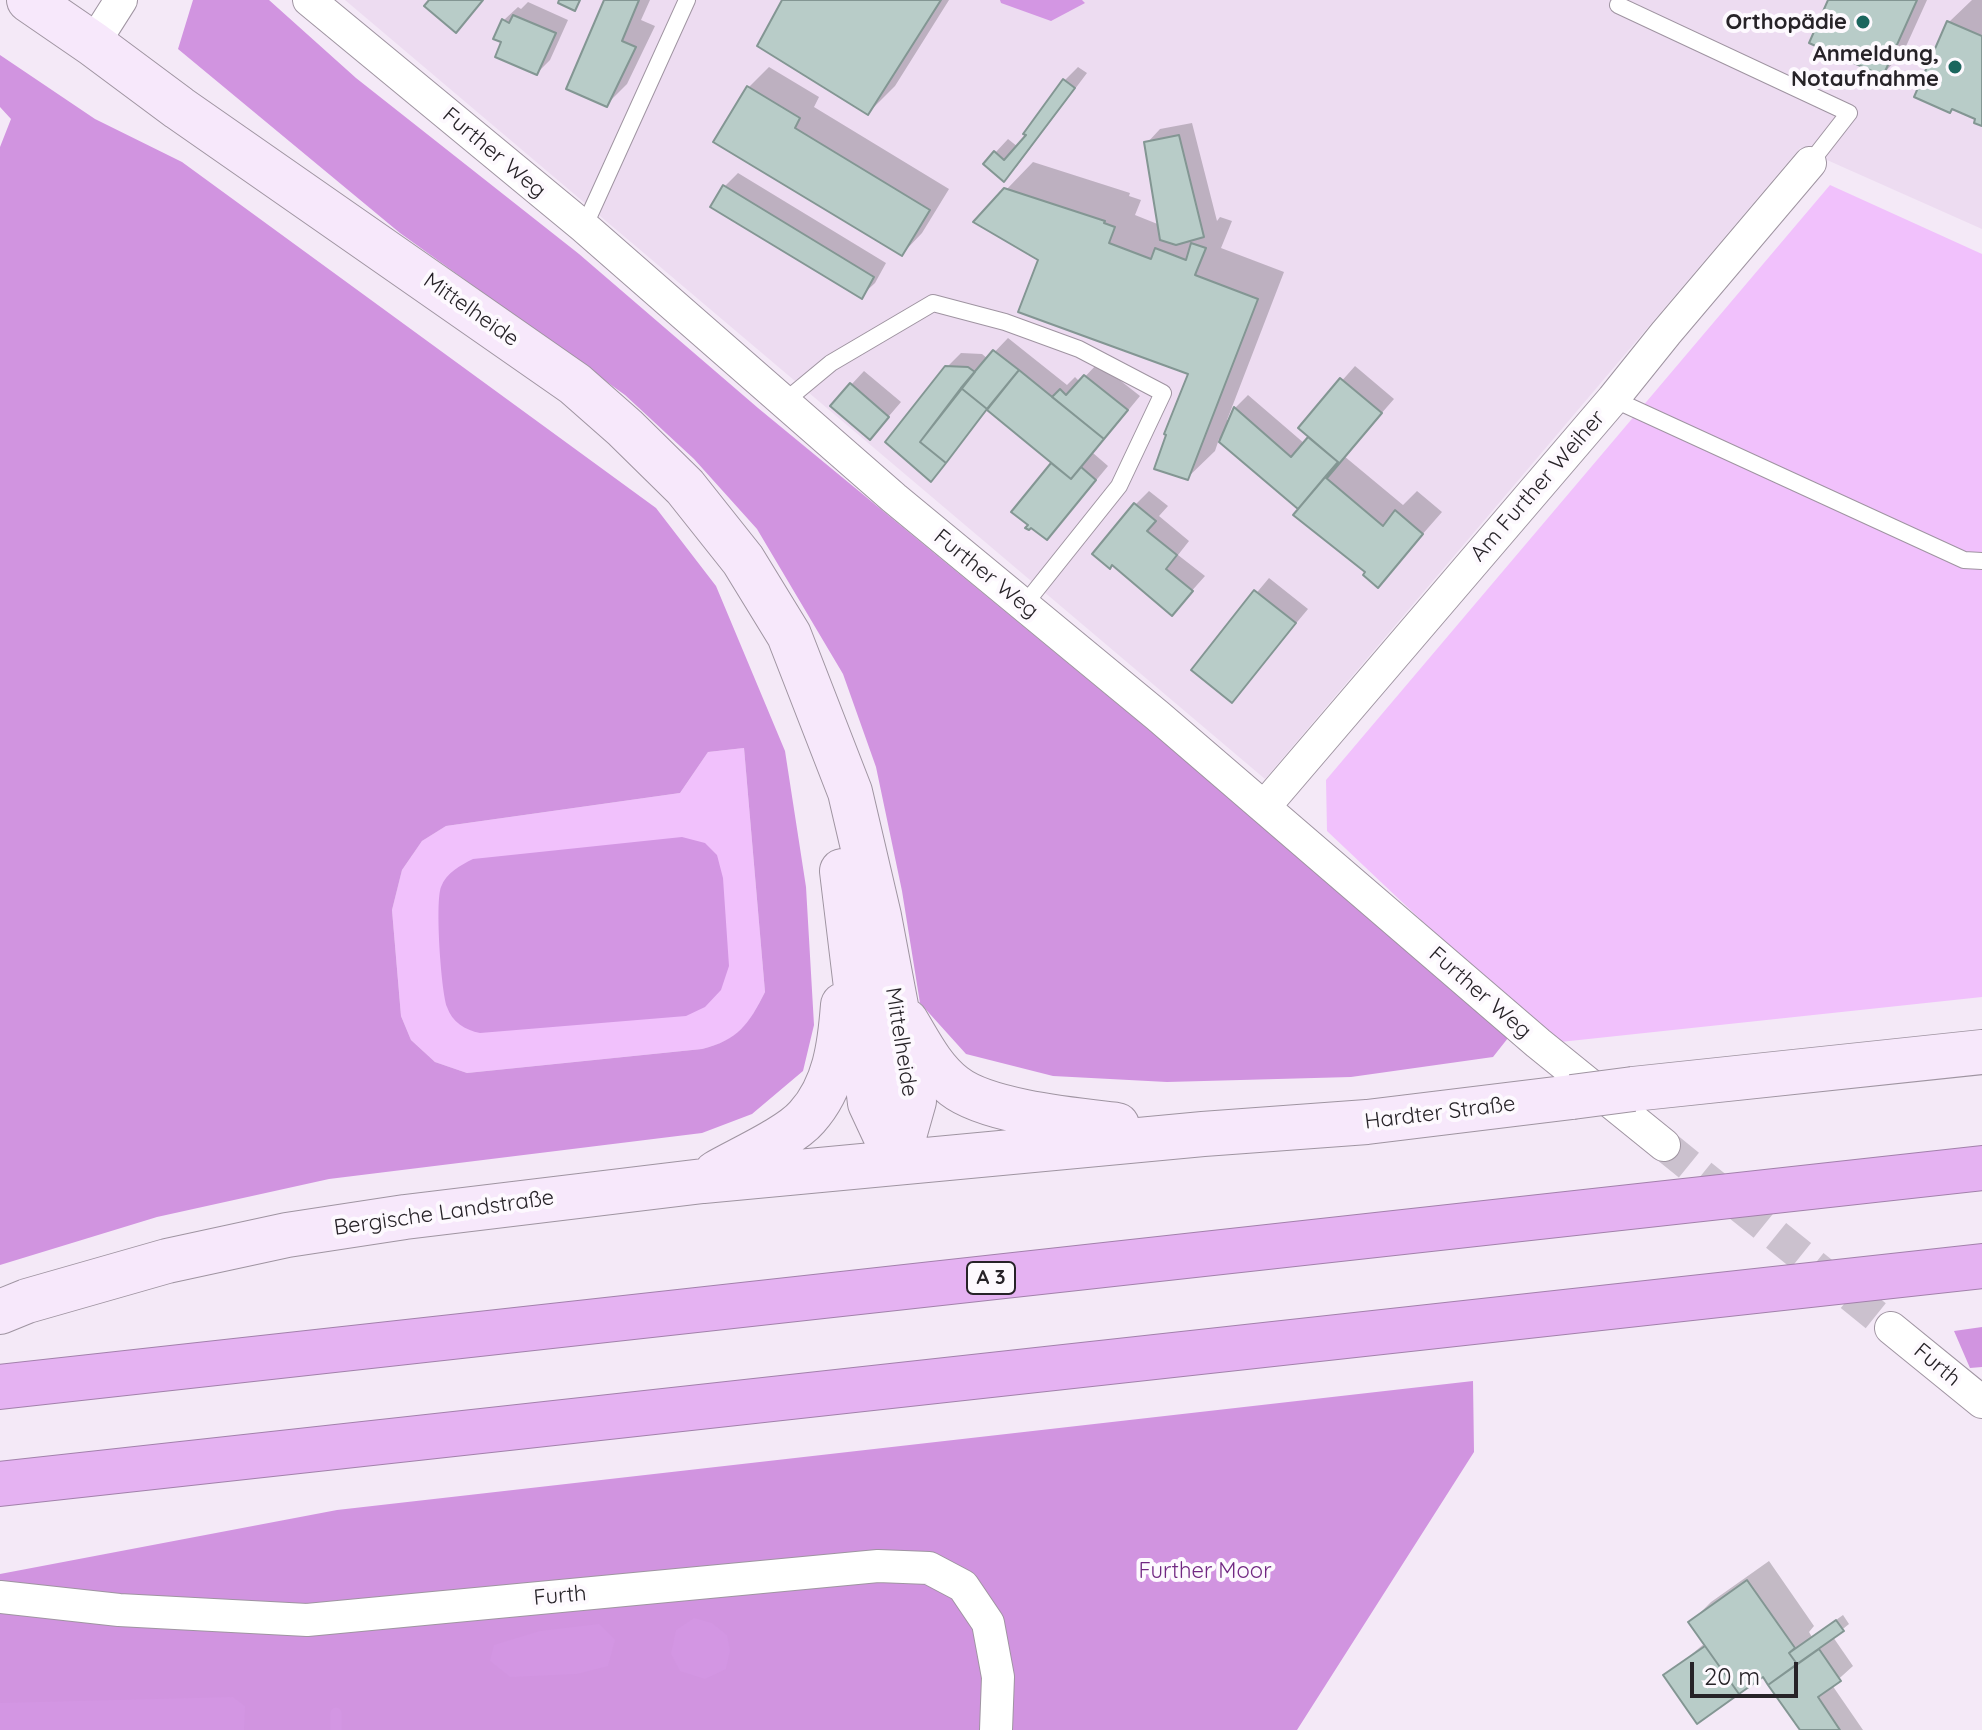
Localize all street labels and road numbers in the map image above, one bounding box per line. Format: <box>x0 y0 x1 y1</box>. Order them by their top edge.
street label: Further Weg <box>437 102 551 204</box>
street label: Mittelheide <box>418 267 524 353</box>
street label: Am Further Weiher <box>1465 405 1611 567</box>
street label: Further Weg <box>928 524 1044 624</box>
street label: Further Weg <box>1423 941 1537 1045</box>
street label: Mittelheide <box>879 985 923 1099</box>
street label: Hardter Straße <box>1363 1091 1517 1135</box>
street label: Bergische Landstraße <box>332 1184 556 1242</box>
road number: A 3 <box>967 1262 1015 1294</box>
street label: Furth <box>1908 1338 1966 1392</box>
street label: Furth <box>532 1581 588 1611</box>

